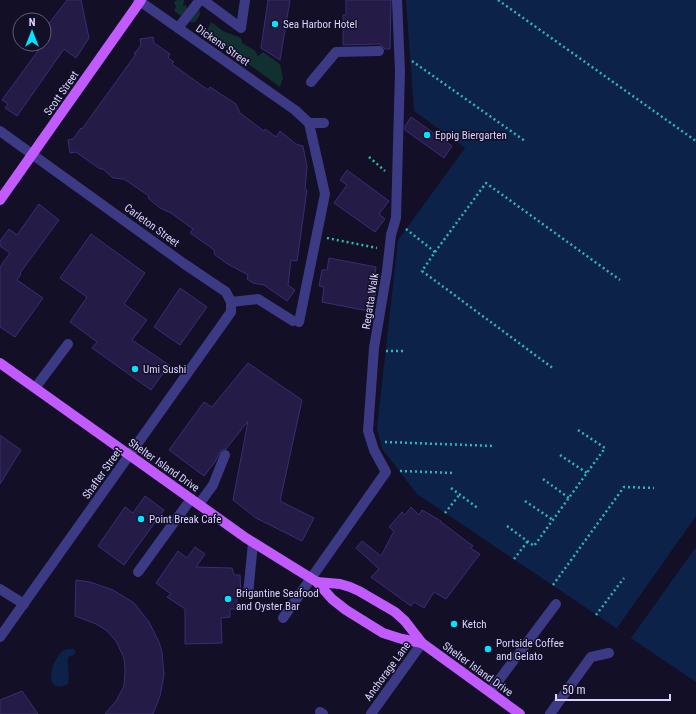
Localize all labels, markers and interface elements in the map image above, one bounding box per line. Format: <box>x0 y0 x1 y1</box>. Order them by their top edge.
north arrow <box>12 12 52 52</box>
text: N <box>29 16 36 29</box>
place label: Sea Harbor Hotel <box>283 18 357 31</box>
marker: Sea Harbor Hotel <box>270 19 280 29</box>
street label: Dickens Street <box>193 22 252 69</box>
street label: Scott Street <box>41 69 81 118</box>
place label: Eppig Biergarten <box>435 129 507 142</box>
marker: Eppig Biergarten <box>422 130 432 140</box>
street label: Carleton Street <box>122 201 182 250</box>
street label: Regatta Walk <box>360 272 381 330</box>
place label: Umi Sushi <box>143 363 186 376</box>
marker: Umi Sushi <box>130 364 140 374</box>
street label: Shelter Island Drive <box>126 436 202 495</box>
street label: Shafter Street <box>80 445 125 502</box>
place label: Point Break Cafe <box>149 513 221 526</box>
marker: Point Break Cafe <box>136 514 146 524</box>
place label: Brigantine Seafood and Oyster Bar <box>236 587 319 613</box>
marker: Brigantine Seafood and Oyster Bar <box>223 594 233 604</box>
place label: Ketch <box>462 618 487 631</box>
marker: Ketch <box>449 619 459 629</box>
place label: Portside Coffee and Gelato <box>496 637 564 663</box>
street label: Anchorage Lane <box>362 639 413 703</box>
street label: Shelter Island Drive <box>440 640 515 699</box>
marker: Portside Coffee and Gelato <box>483 644 493 654</box>
scale bar <box>556 676 670 702</box>
text: 50 m <box>562 683 586 697</box>

